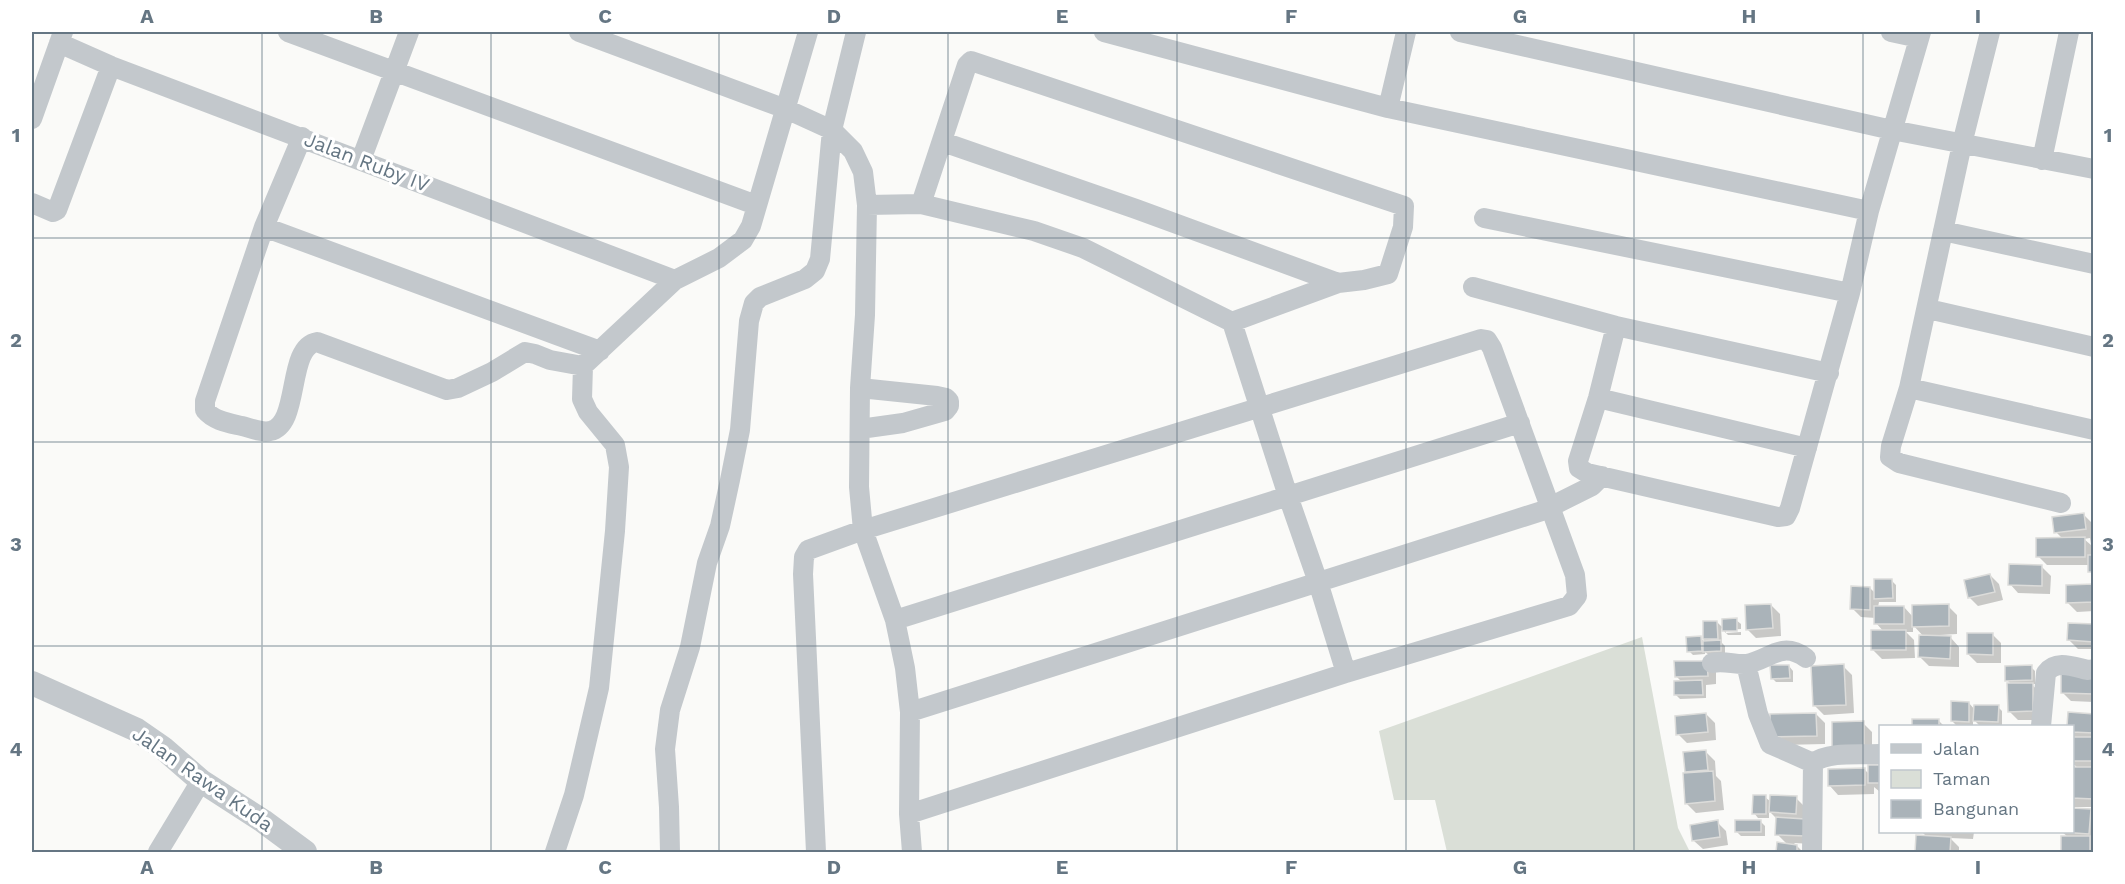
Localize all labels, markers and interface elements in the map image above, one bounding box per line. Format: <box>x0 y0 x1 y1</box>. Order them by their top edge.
text: A <box>140 4 154 28</box>
text: B <box>369 4 383 28</box>
text: C <box>598 4 612 28</box>
text: D <box>827 4 841 28</box>
text: E <box>1056 4 1068 28</box>
text: F <box>1285 4 1297 28</box>
text: G <box>1513 4 1527 28</box>
text: H <box>1742 4 1756 28</box>
text: I <box>1975 4 1981 28</box>
text: 1 <box>12 123 20 147</box>
text: 1 <box>2104 123 2112 147</box>
street label: Jalan Ruby IV <box>301 127 433 197</box>
text: 2 <box>10 328 22 352</box>
text: 2 <box>2102 328 2114 352</box>
text: 3 <box>10 532 22 556</box>
text: 3 <box>2102 532 2114 556</box>
street label: Jalan Rawa Kuda <box>128 721 278 837</box>
legend <box>1879 725 2074 833</box>
text: 4 <box>10 737 23 761</box>
text: 4 <box>2102 737 2115 761</box>
text: Jalan <box>1933 738 1980 759</box>
text: Taman <box>1933 768 1991 789</box>
text: Bangunan <box>1933 798 2019 819</box>
text: A <box>140 855 154 879</box>
text: B <box>369 855 383 879</box>
text: C <box>598 855 612 879</box>
text: D <box>827 855 841 879</box>
text: E <box>1056 855 1068 879</box>
text: F <box>1285 855 1297 879</box>
text: G <box>1513 855 1527 879</box>
text: H <box>1742 855 1756 879</box>
text: I <box>1975 855 1981 879</box>

